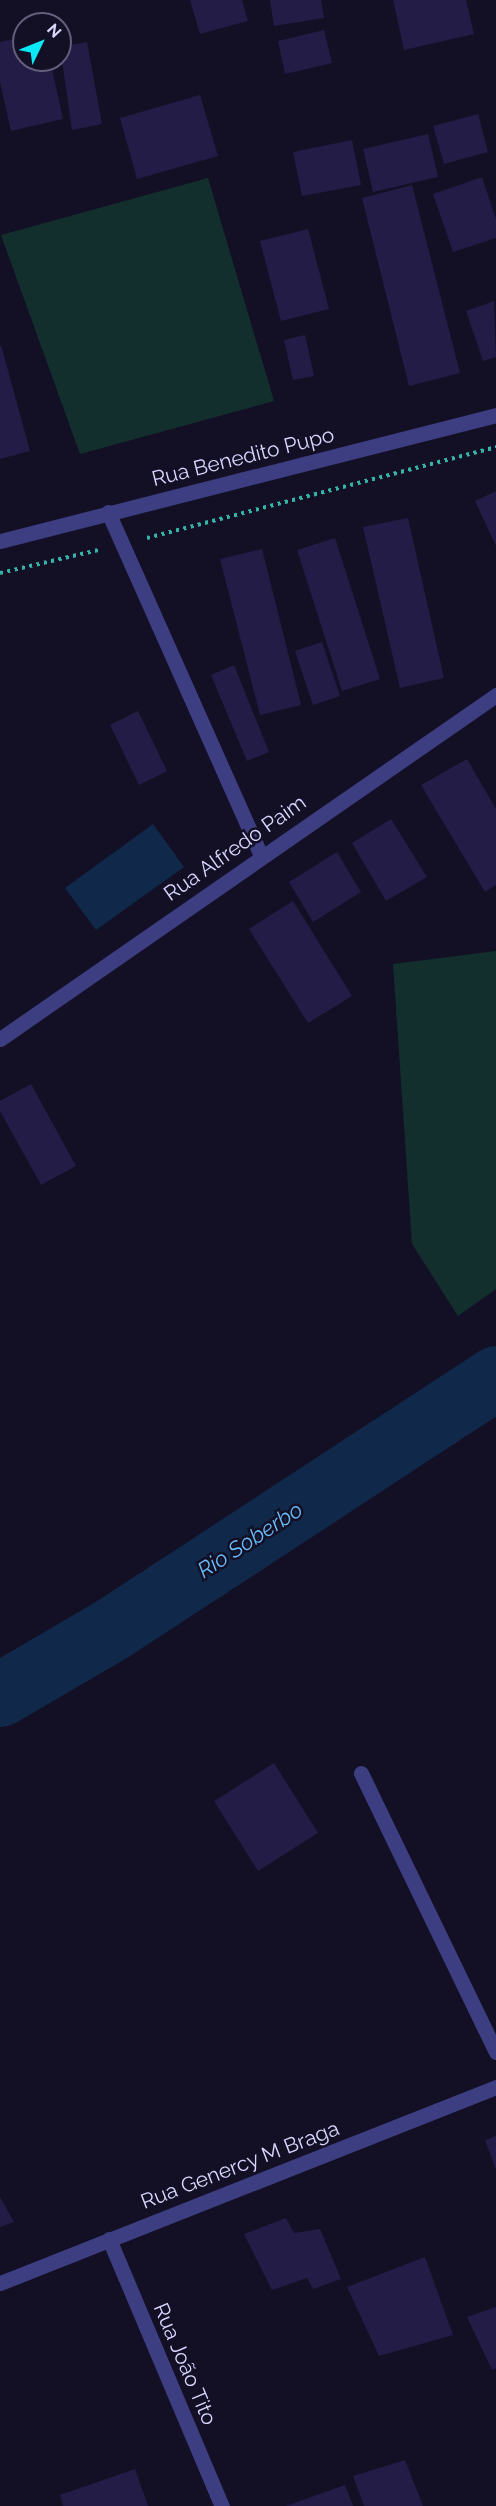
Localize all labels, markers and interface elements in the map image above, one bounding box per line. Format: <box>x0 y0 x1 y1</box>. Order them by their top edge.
north arrow <box>12 12 72 72</box>
text: N <box>43 20 65 42</box>
street label: Rua Benedito Pupo <box>149 422 337 492</box>
street label: Rua Alfredo Paim <box>159 789 311 907</box>
water label: Rio Soberbo <box>193 1496 307 1584</box>
street label: Rua Genercy M Braga <box>137 2115 343 2215</box>
street label: Rua João Tito <box>148 2299 222 2429</box>

